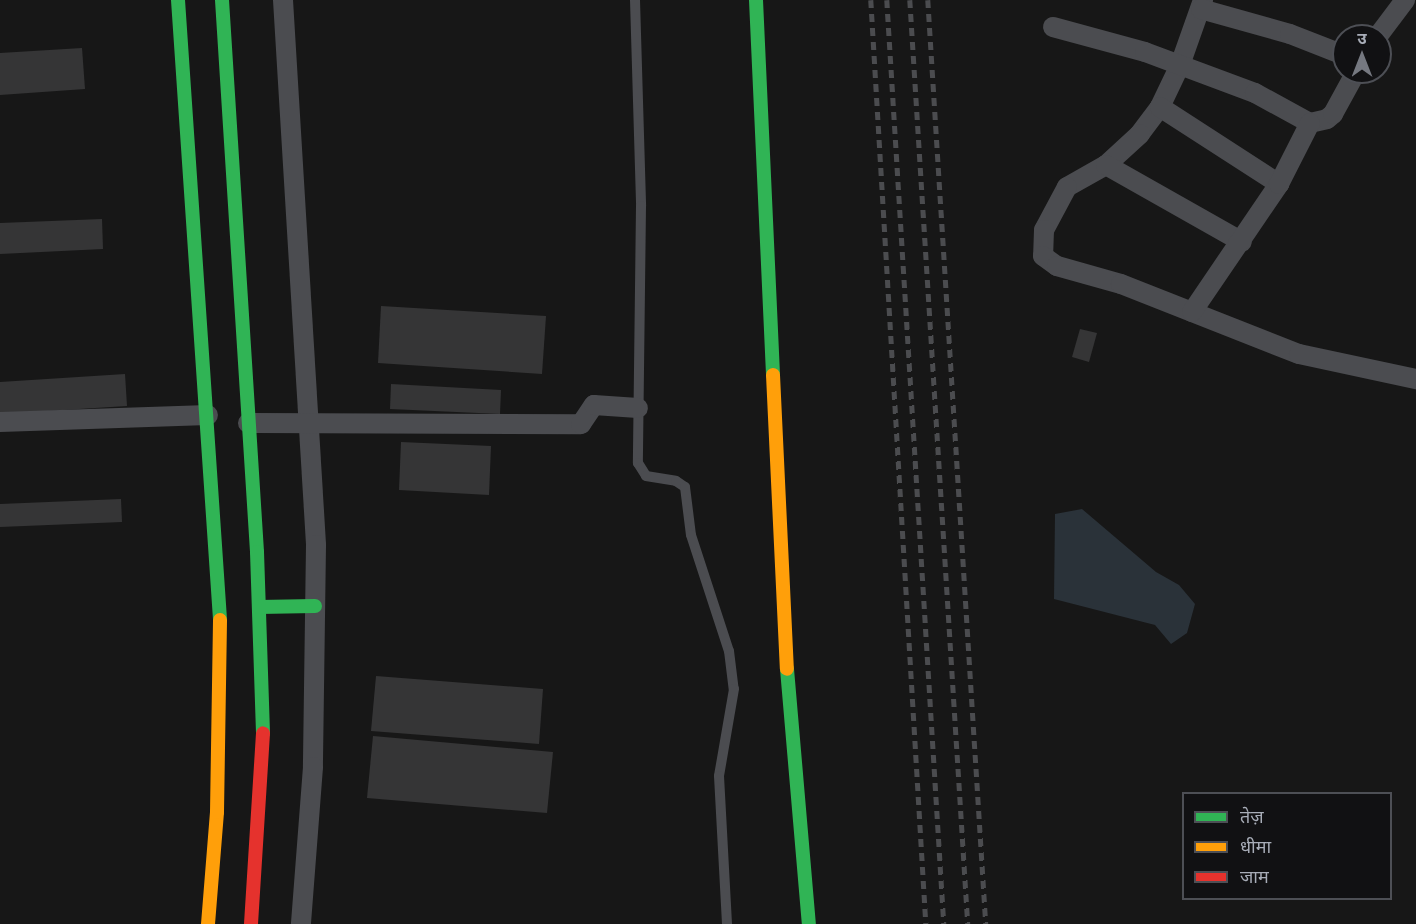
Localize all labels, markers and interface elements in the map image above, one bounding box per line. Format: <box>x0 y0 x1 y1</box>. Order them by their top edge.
north arrow <box>1332 24 1392 84</box>
text: उ <box>1357 27 1367 49</box>
legend <box>1182 792 1392 900</box>
text: तेज़ <box>1240 804 1264 828</box>
text: धीमा <box>1240 834 1271 858</box>
text: जाम <box>1240 864 1269 888</box>

